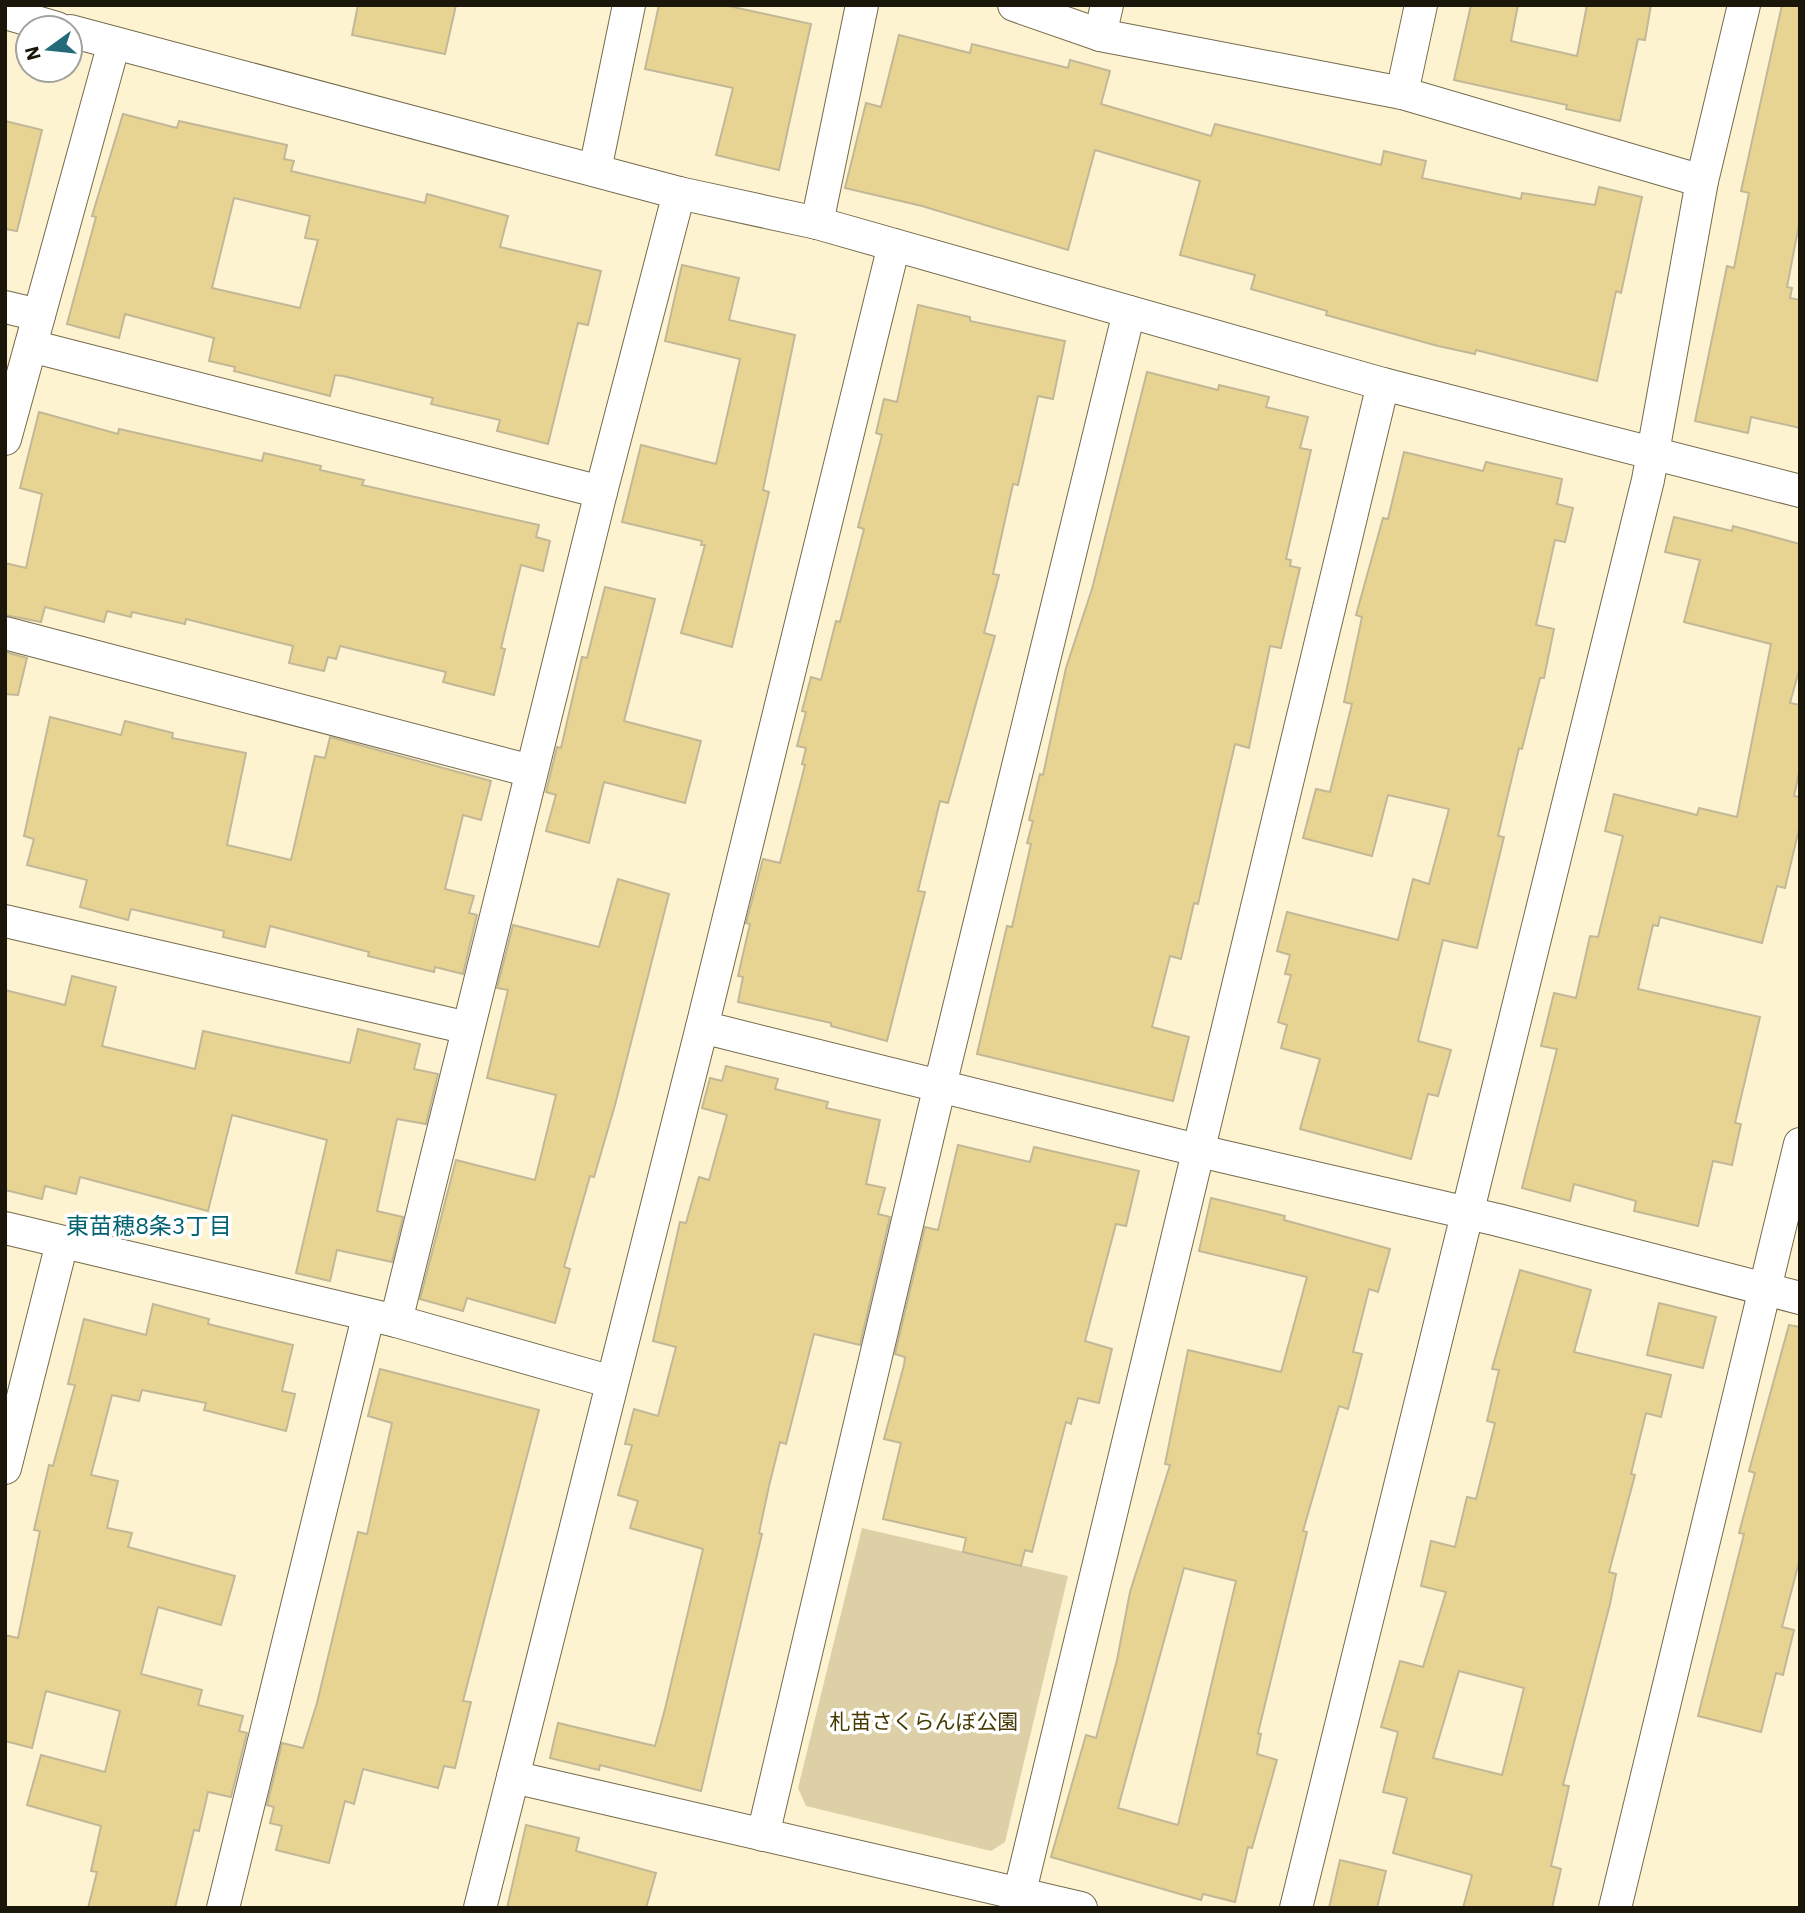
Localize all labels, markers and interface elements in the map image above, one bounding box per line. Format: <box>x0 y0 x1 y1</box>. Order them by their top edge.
north arrow <box>14 14 84 84</box>
text: N <box>19 44 46 63</box>
district label: 東苗穂8条3丁目 <box>66 1210 232 1240</box>
park label: 札苗さくらんぼ公園 <box>830 1707 1019 1735</box>

